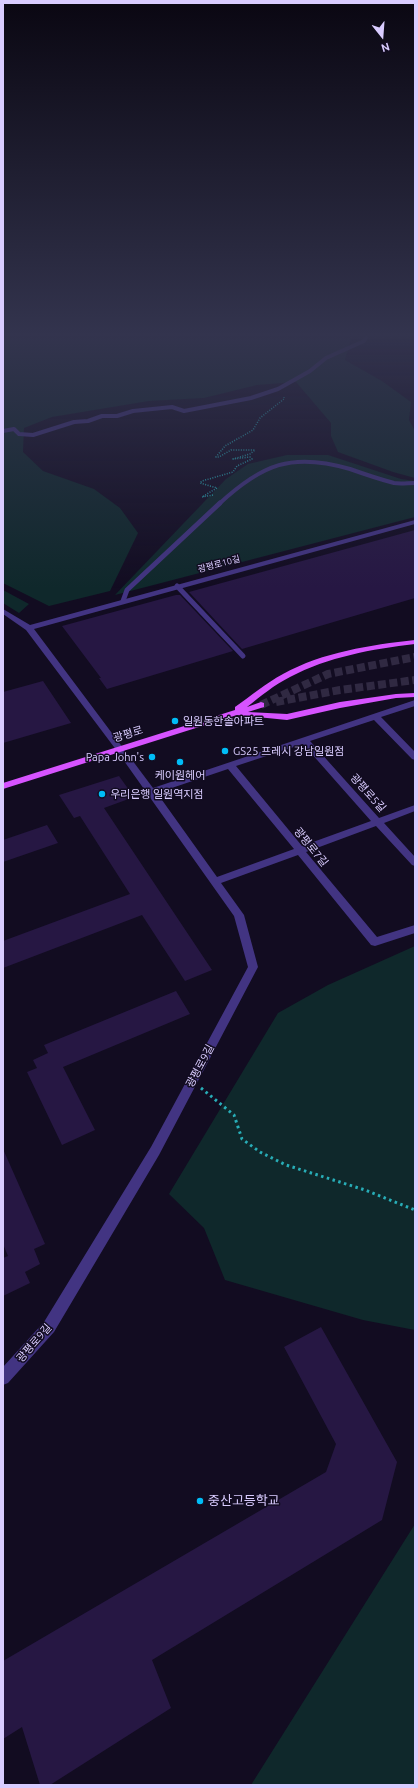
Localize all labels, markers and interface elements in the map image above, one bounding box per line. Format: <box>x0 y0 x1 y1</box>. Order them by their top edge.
north arrow <box>362 16 402 56</box>
text: N <box>380 41 391 54</box>
street label: 광평로10길 <box>197 553 241 575</box>
place label: 일원동한솔아파트 <box>183 714 264 728</box>
marker: 일원동한솔아파트 <box>170 716 180 726</box>
street label: 광평로 <box>112 723 144 745</box>
place label: GS25 프레시 강남일원점 <box>233 744 344 758</box>
marker: GS25 프레시 강남일원점 <box>220 746 230 756</box>
place label: Papa John's <box>86 750 144 764</box>
marker: Papa John's <box>147 752 157 762</box>
marker: 케이원헤어 <box>175 757 185 767</box>
place label: 케이원헤어 <box>155 768 205 782</box>
street label: 광평로5길 <box>347 771 389 815</box>
place label: 우리은행 일원역지점 <box>110 787 204 801</box>
marker: 우리은행 일원역지점 <box>97 789 107 799</box>
street label: 광평로7길 <box>291 825 331 869</box>
street label: 광평로9길 <box>183 1042 217 1090</box>
street label: 광평로9길 <box>14 1321 54 1365</box>
place label: 중산고등학교 <box>208 1493 280 1509</box>
marker: 중산고등학교 <box>195 1496 205 1506</box>

